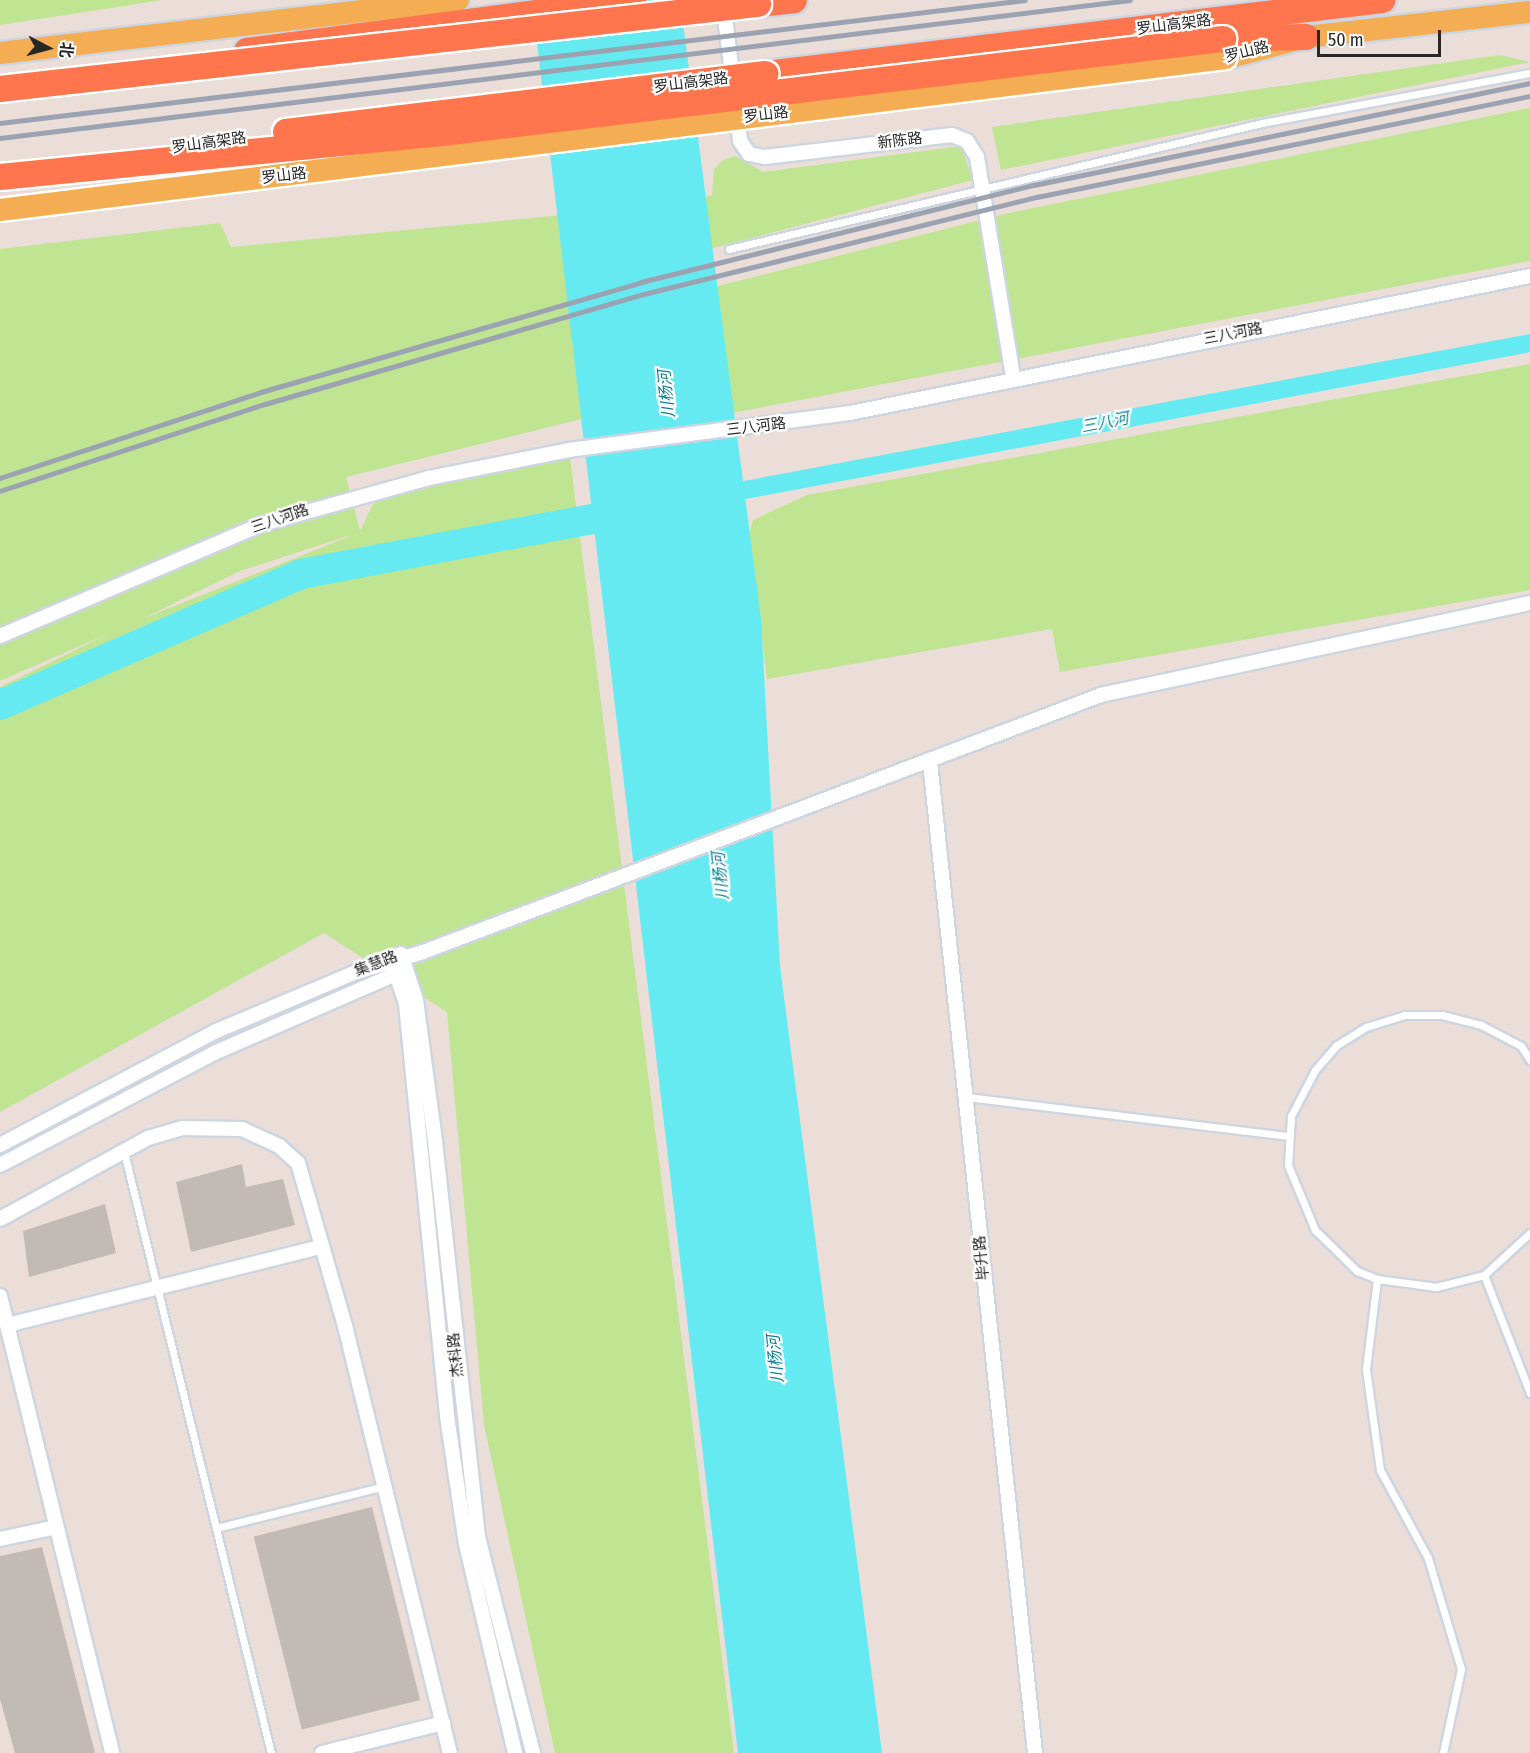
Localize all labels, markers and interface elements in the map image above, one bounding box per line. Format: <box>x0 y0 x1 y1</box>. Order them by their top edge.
street label: 罗山高架路 <box>1136 11 1212 39</box>
north arrow <box>18 18 78 78</box>
scale bar <box>1320 18 1444 56</box>
text: 50 m <box>1328 29 1364 51</box>
street label: 罗山路 <box>1223 38 1271 66</box>
text: 北 <box>56 41 77 59</box>
street label: 罗山高架路 <box>653 69 729 97</box>
street label: 罗山路 <box>743 103 789 127</box>
street label: 罗山高架路 <box>171 129 247 157</box>
street label: 新陈路 <box>877 129 923 153</box>
street label: 罗山路 <box>261 164 307 188</box>
street label: 三八河路 <box>1202 319 1264 349</box>
water label: 川杨河 <box>655 369 679 419</box>
water label: 三八河 <box>1080 409 1130 437</box>
street label: 三八河路 <box>725 414 787 440</box>
street label: 三八河路 <box>249 501 311 537</box>
water label: 川杨河 <box>709 851 733 901</box>
street label: 集慧路 <box>352 948 400 980</box>
street label: 毕升路 <box>971 1235 993 1281</box>
street label: 杰科路 <box>445 1332 467 1378</box>
water label: 川杨河 <box>764 1334 788 1384</box>

